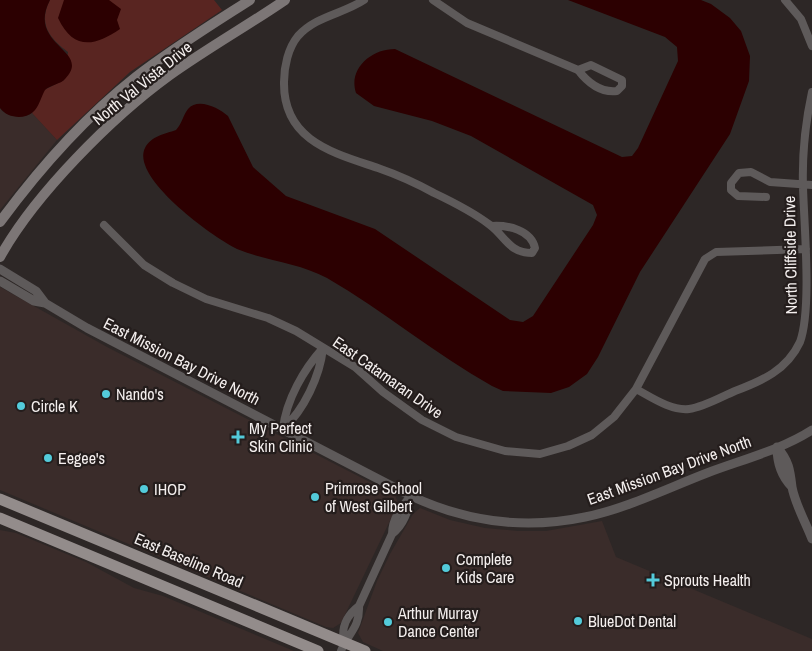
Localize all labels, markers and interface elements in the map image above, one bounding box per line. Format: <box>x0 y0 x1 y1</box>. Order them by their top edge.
street label: North Val Vista Drive <box>88 36 196 130</box>
street label: North Cliffside Drive <box>778 196 802 314</box>
street label: East Mission Bay Drive North <box>100 312 264 410</box>
street label: East Catamaran Drive <box>329 331 447 423</box>
place label: Nando's <box>116 383 164 405</box>
marker: Nando's <box>100 388 112 400</box>
place label: Circle K <box>31 395 78 417</box>
marker: Circle K <box>15 400 27 412</box>
place label: My Perfect Skin Clinic <box>249 417 313 457</box>
marker: My Perfect Skin Clinic <box>231 430 245 444</box>
street label: East Mission Bay Drive North <box>584 430 754 510</box>
place label: Eegee's <box>58 447 105 469</box>
marker: Eegee's <box>42 452 54 464</box>
place label: Primrose School of West Gilbert <box>325 477 422 517</box>
place label: IHOP <box>154 478 186 500</box>
marker: IHOP <box>138 483 150 495</box>
marker: Primrose School of West Gilbert <box>309 491 321 503</box>
street label: East Baseline Road <box>131 527 247 593</box>
place label: Complete Kids Care <box>456 548 514 588</box>
marker: Complete Kids Care <box>440 562 452 574</box>
place label: Sprouts Health <box>664 569 751 591</box>
marker: Sprouts Health <box>646 573 660 587</box>
place label: Arthur Murray Dance Center <box>397 602 480 642</box>
place label: BlueDot Dental <box>588 610 676 632</box>
marker: BlueDot Dental <box>572 615 584 627</box>
marker: Arthur Murray Dance Center <box>382 616 394 628</box>

